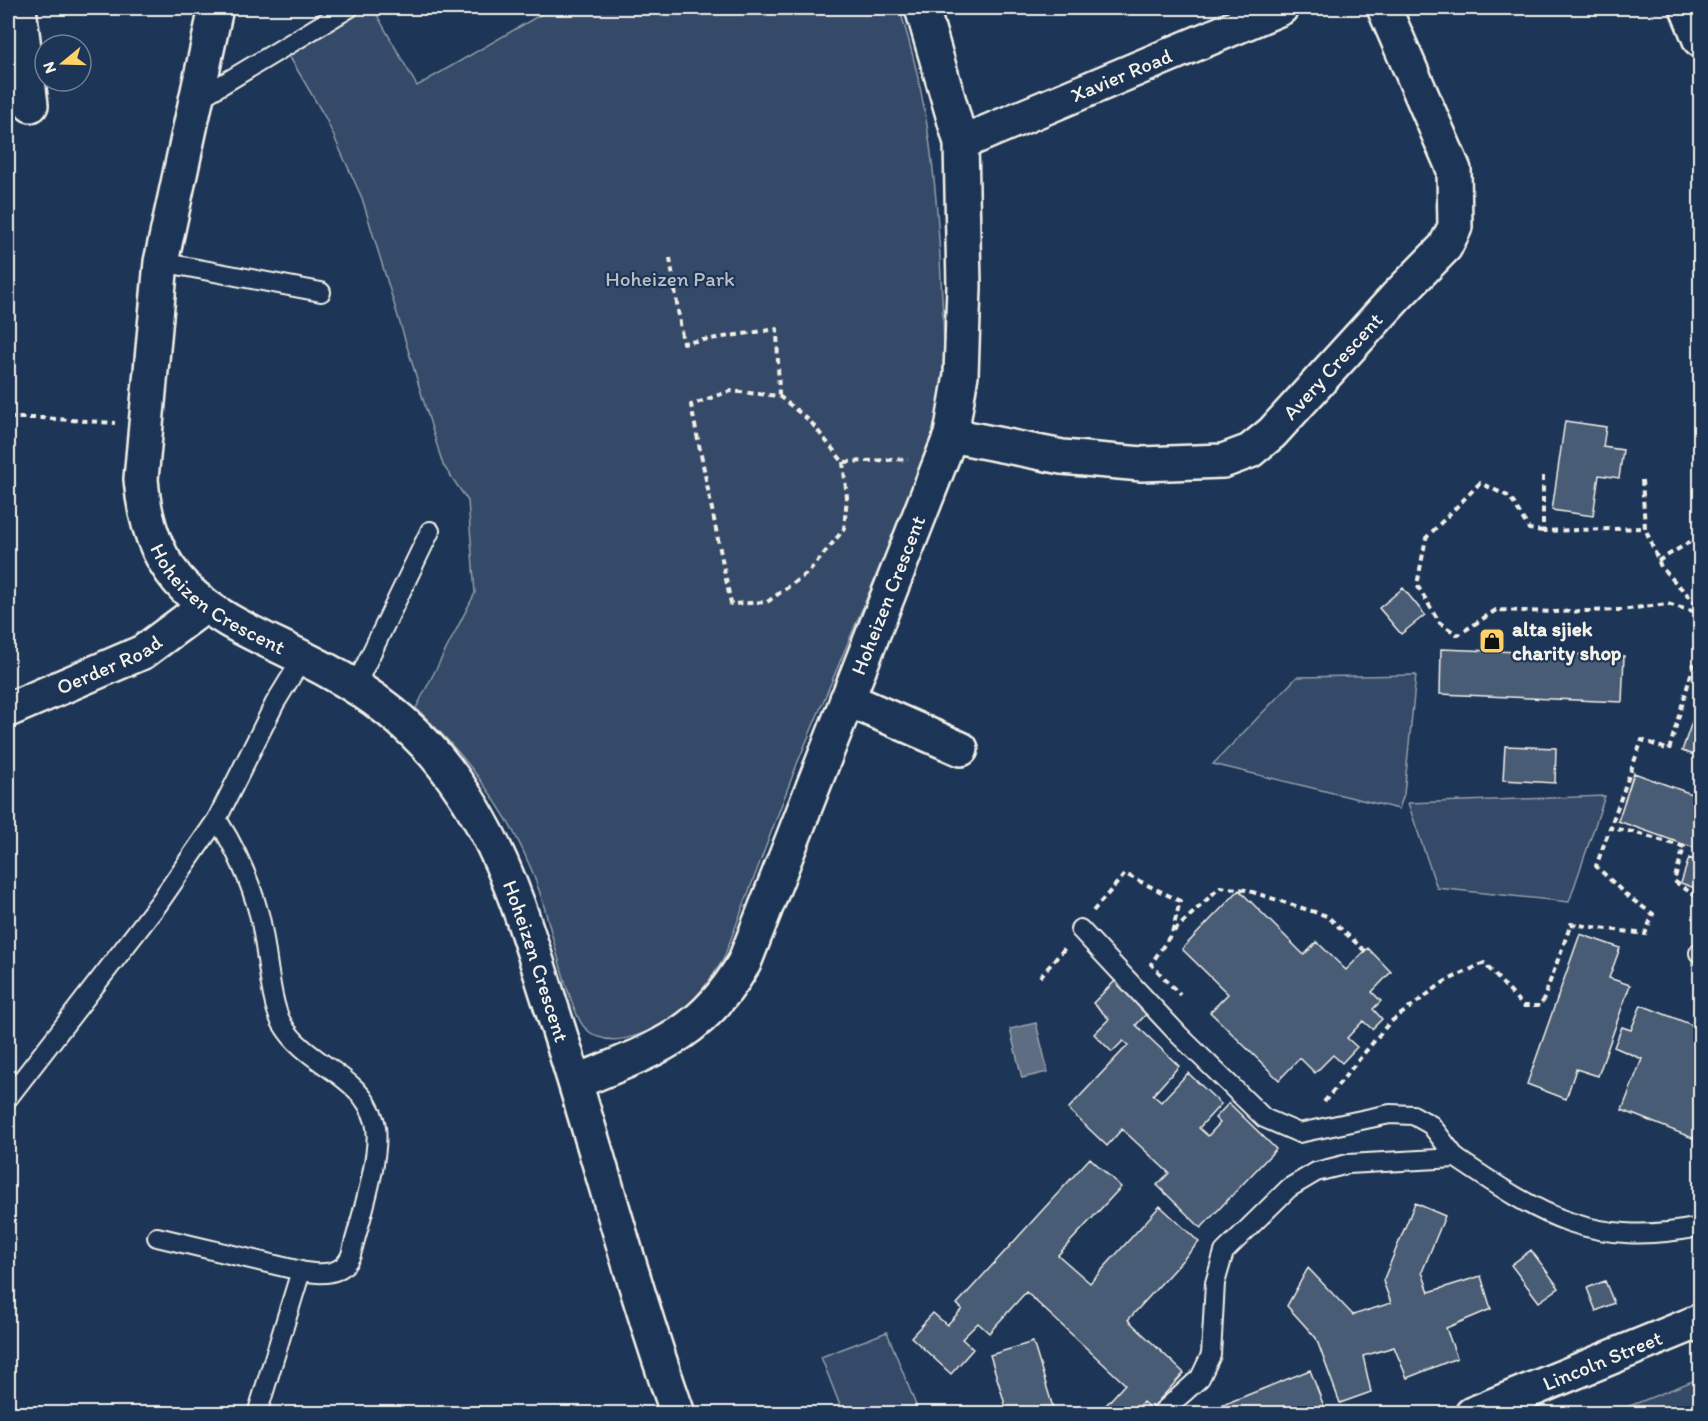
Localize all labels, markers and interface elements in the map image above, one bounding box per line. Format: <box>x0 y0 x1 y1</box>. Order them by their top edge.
north arrow <box>33 33 93 93</box>
street label: Xavier Road <box>1067 42 1176 107</box>
text: N <box>39 60 60 76</box>
park label: Hoheizen Park <box>605 266 735 291</box>
street label: Avery Crescent <box>1277 307 1388 425</box>
street label: Hoheizen Crescent <box>845 512 930 678</box>
street label: Hoheizen Crescent <box>145 539 289 659</box>
place label: alta sjiek charity shop <box>1512 616 1621 666</box>
shop icon: alta sjiek charity shop <box>1477 626 1507 656</box>
street label: Oerder Road <box>53 629 167 700</box>
street label: Hoheizen Crescent <box>498 876 575 1045</box>
street label: Lincoln Street <box>1539 1325 1666 1396</box>

